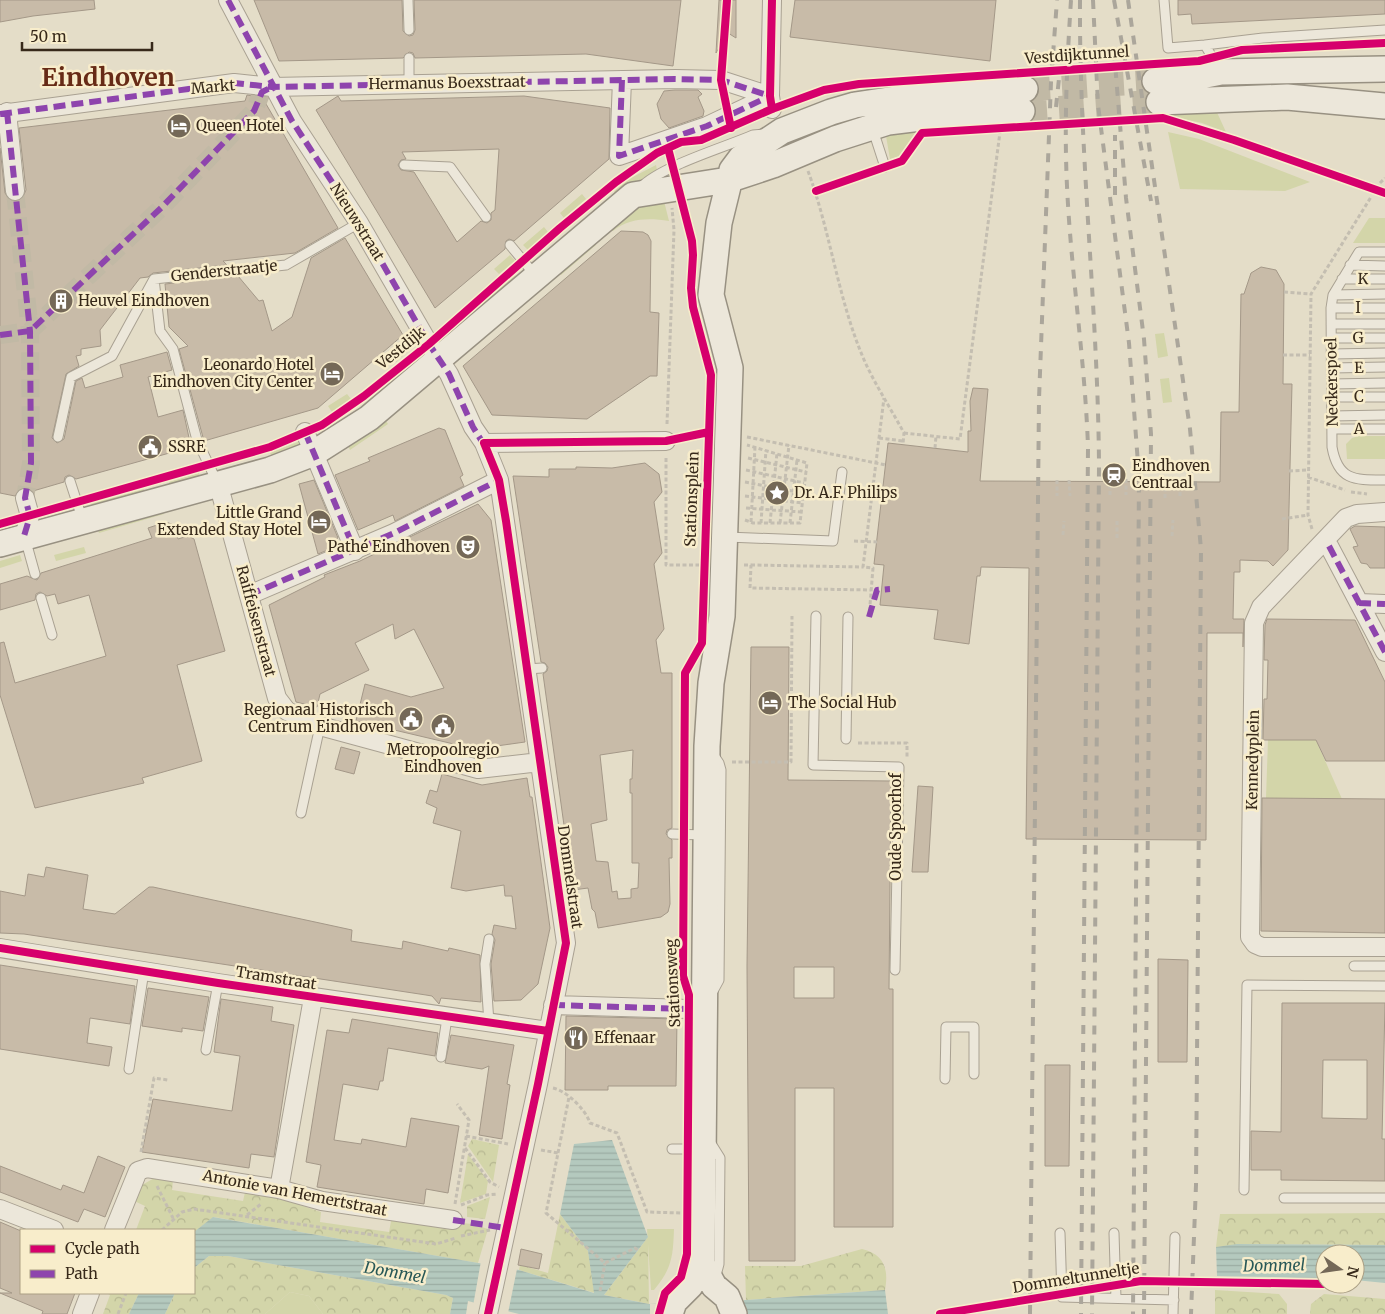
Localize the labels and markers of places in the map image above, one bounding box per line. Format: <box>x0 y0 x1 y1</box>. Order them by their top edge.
hotel icon: Queen Hotel <box>166 113 192 139</box>
place label: Queen Hotel <box>196 116 285 135</box>
building icon: Heuvel Eindhoven <box>48 288 74 314</box>
place label: Heuvel Eindhoven <box>78 291 209 310</box>
place label: Leonardo Hotel Eindhoven City Center <box>153 355 314 391</box>
hotel icon: Leonardo Hotel Eindhoven City Center <box>319 361 345 387</box>
public building icon: SSRE <box>137 434 163 460</box>
place label: SSRE <box>168 437 206 456</box>
place label: Eindhoven Centraal <box>1132 456 1210 492</box>
station icon: Eindhoven Centraal <box>1101 462 1127 488</box>
place icon: Dr. A.F. Philips <box>764 480 790 506</box>
place label: Dr. A.F. Philips <box>794 483 897 502</box>
place label: Little Grand Extended Stay Hotel <box>157 503 302 539</box>
hotel icon: Little Grand Extended Stay Hotel <box>306 509 332 535</box>
theatre icon: Pathé Eindhoven <box>455 534 481 560</box>
place label: Pathé Eindhoven <box>328 537 450 556</box>
hotel icon: The Social Hub <box>757 690 783 716</box>
place label: The Social Hub <box>788 693 897 712</box>
place label: Regionaal Historisch Centrum Eindhoven <box>244 700 394 736</box>
public building icon: Regionaal Historisch Centrum Eindhoven <box>398 706 424 732</box>
public building icon: Metropoolregio Eindhoven <box>430 713 456 739</box>
place label: Metropoolregio Eindhoven <box>387 740 500 776</box>
restaurant icon: Effenaar <box>563 1025 589 1051</box>
place label: Effenaar <box>594 1028 656 1047</box>

